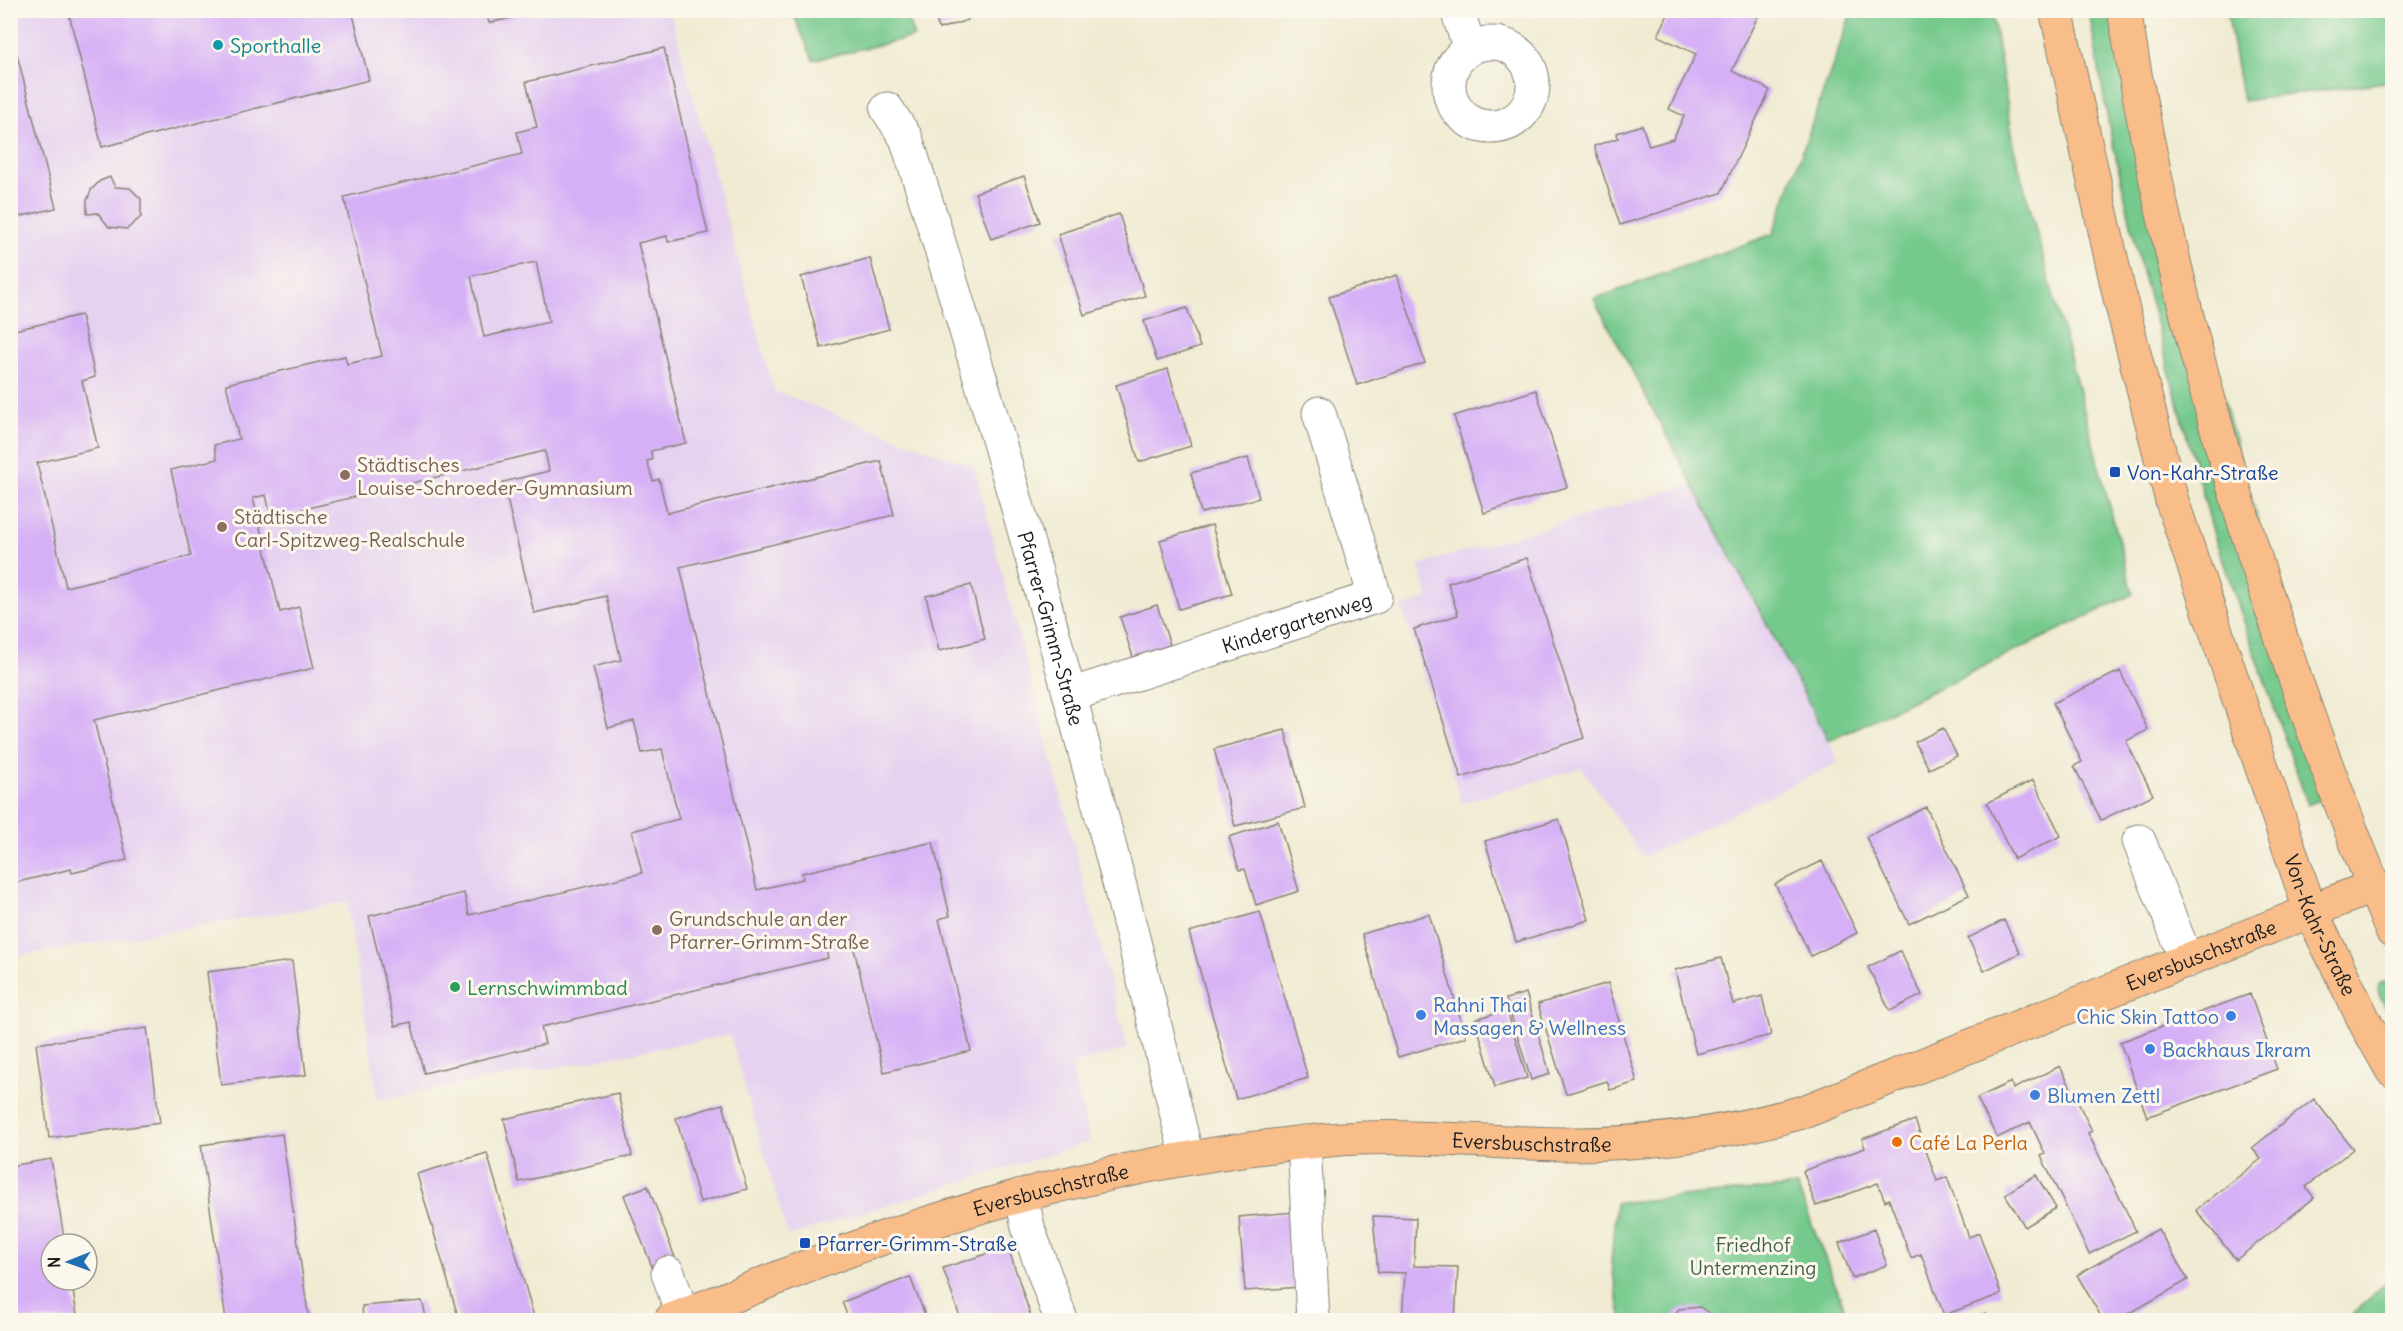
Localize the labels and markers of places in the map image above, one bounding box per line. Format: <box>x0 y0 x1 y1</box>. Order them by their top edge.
place label: Sporthalle <box>230 33 321 58</box>
marker: Sporthalle <box>211 38 225 52</box>
place label: Städtisches Louise-Schroeder-Gymnasium <box>357 452 633 500</box>
place label: Von-Kahr-Straße <box>2127 460 2279 485</box>
marker: Von-Kahr-Straße <box>2108 465 2122 479</box>
marker: Städtisches Louise-Schroeder-Gymnasium <box>338 468 352 482</box>
place label: Städtische Carl-Spitzweg-Realschule <box>234 504 465 552</box>
marker: Städtische Carl-Spitzweg-Realschule <box>215 520 229 534</box>
place label: Grundschule an der Pfarrer-Grimm-Straße <box>669 906 869 954</box>
marker: Grundschule an der Pfarrer-Grimm-Straße <box>650 923 664 937</box>
place label: Lernschwimmbad <box>467 975 628 1000</box>
marker: Lernschwimmbad <box>448 980 462 994</box>
place label: Rahni Thai Massagen & Wellness <box>1433 992 1626 1040</box>
place label: Chic Skin Tattoo <box>2076 1004 2219 1029</box>
marker: Rahni Thai Massagen & Wellness <box>1414 1008 1428 1022</box>
marker: Chic Skin Tattoo <box>2224 1009 2238 1023</box>
place label: Backhaus Ikram <box>2162 1037 2311 1062</box>
marker: Backhaus Ikram <box>2143 1042 2157 1056</box>
place label: Blumen Zettl <box>2047 1083 2160 1108</box>
marker: Blumen Zettl <box>2028 1088 2042 1102</box>
place label: Café La Perla <box>1909 1130 2028 1155</box>
marker: Café La Perla <box>1890 1135 1904 1149</box>
place label: Pfarrer-Grimm-Straße <box>817 1231 1017 1256</box>
marker: Pfarrer-Grimm-Straße <box>798 1236 812 1250</box>

